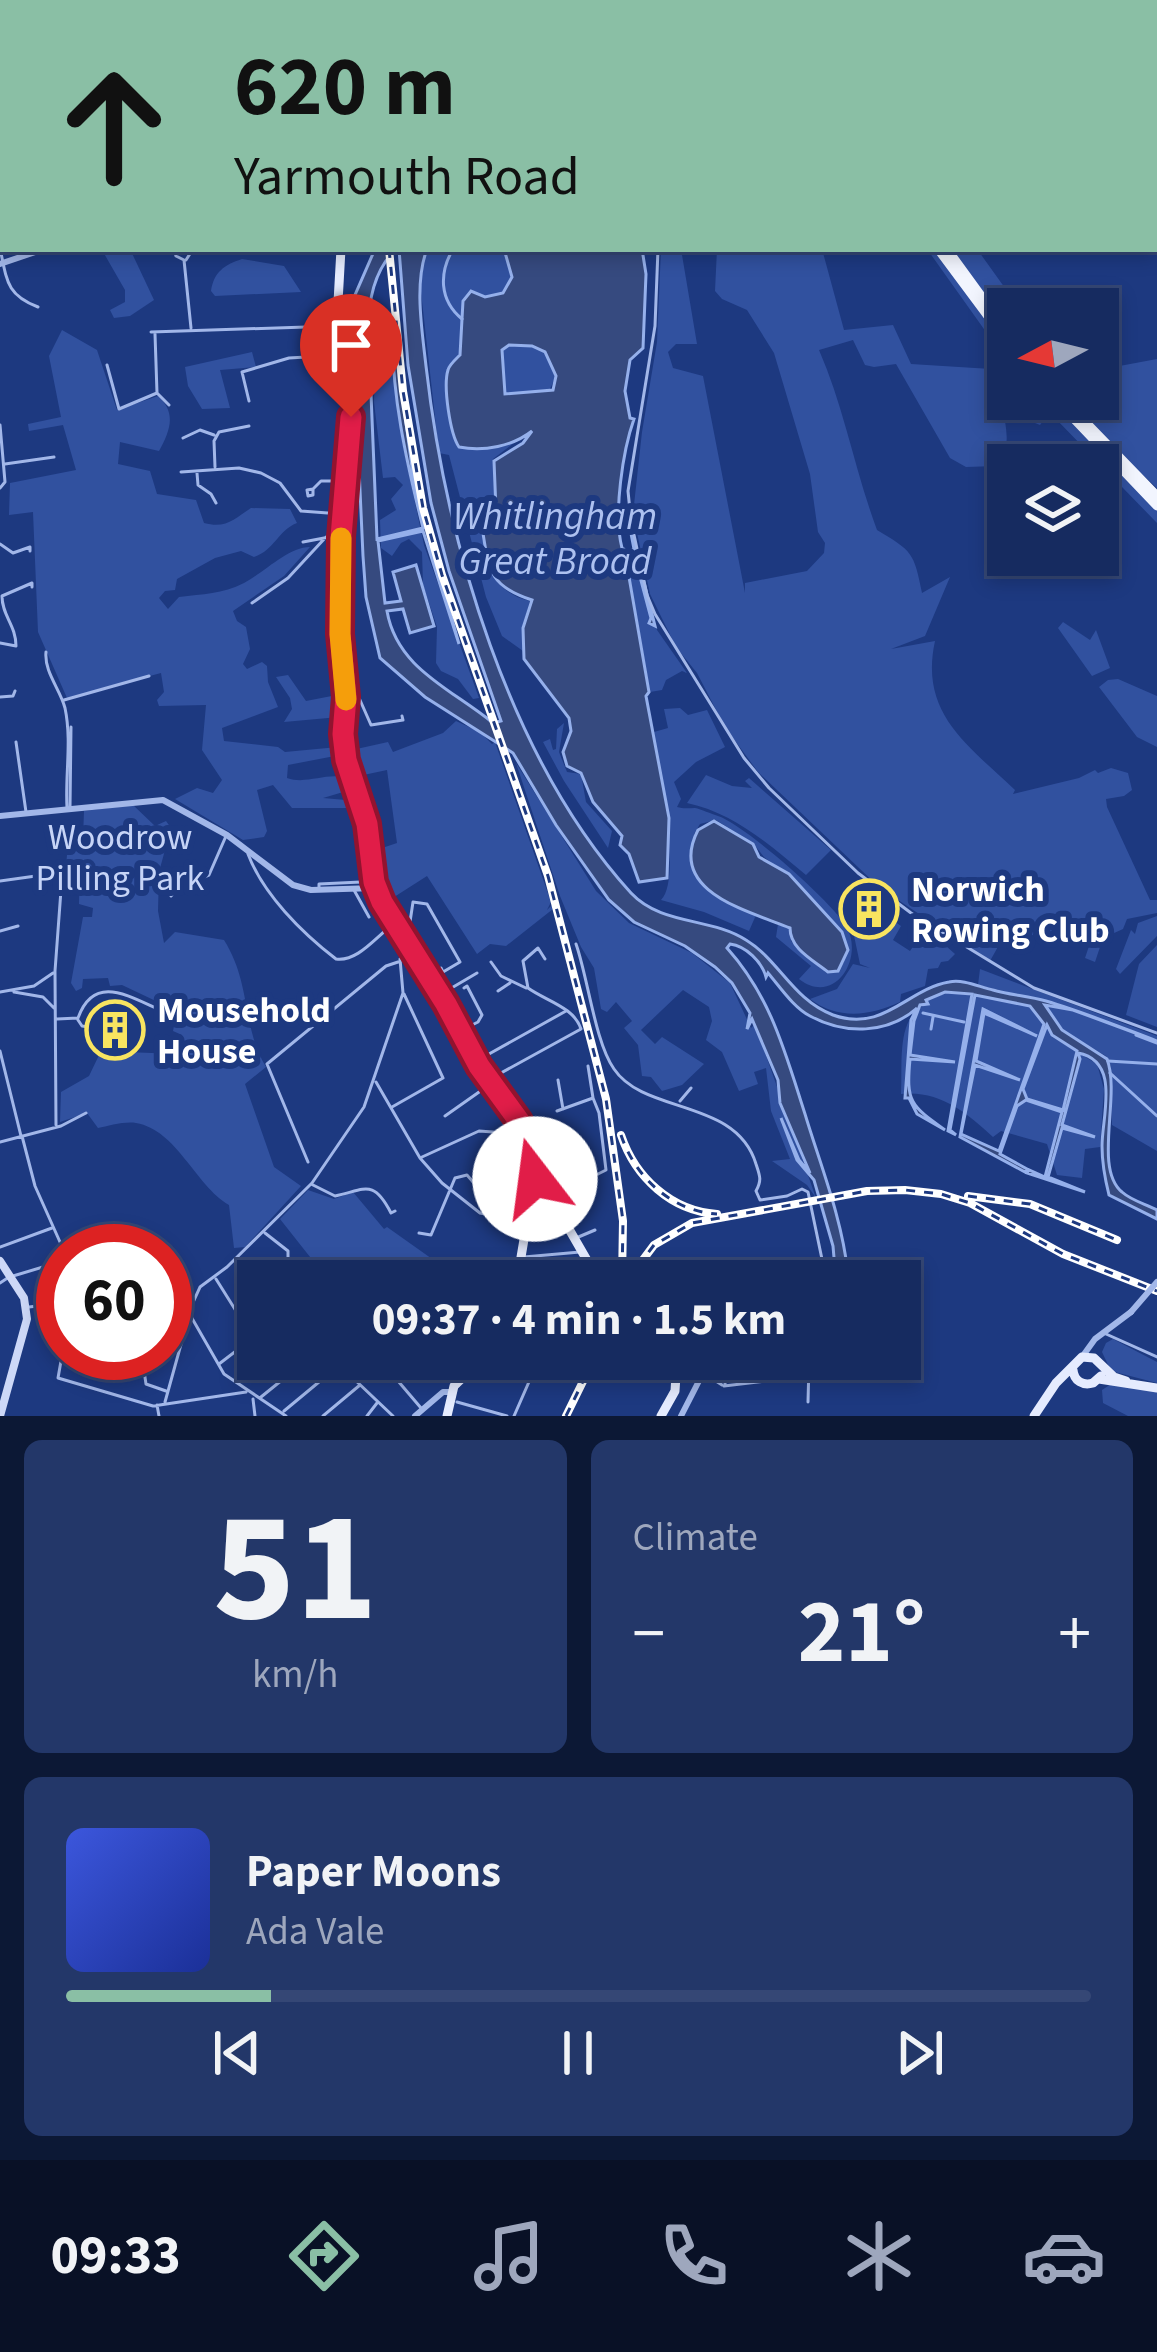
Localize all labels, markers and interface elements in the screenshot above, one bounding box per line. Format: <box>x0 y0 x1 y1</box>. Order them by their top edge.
text: 620 m <box>234 28 456 148</box>
icon: ahead <box>36 48 192 204</box>
text: Yarmouth Road <box>234 139 580 216</box>
north arrow <box>987 288 1119 420</box>
map controls <box>987 288 1119 576</box>
pin <box>300 294 402 417</box>
icon: arrive <box>318 312 384 378</box>
button: layers <box>987 444 1119 576</box>
water label: Whitlingham Great Broad <box>453 489 657 590</box>
park label: Woodrow Pilling Park <box>36 812 205 904</box>
place label: Norwich Rowing Club <box>911 864 1110 956</box>
building icon: Norwich Rowing Club <box>838 878 900 940</box>
place label: Mousehold House <box>157 985 331 1077</box>
building icon: Mousehold House <box>84 999 146 1061</box>
position arrow <box>472 1116 598 1242</box>
speed limit sign: 60 <box>36 1224 192 1380</box>
text: 09:37 · 4 min · 1.5 km <box>372 1288 786 1352</box>
text: 51 <box>213 1458 378 1680</box>
text: Climate <box>633 1510 758 1566</box>
text: 21° <box>798 1569 926 1697</box>
text: − <box>633 1587 665 1681</box>
text: + <box>1058 1587 1091 1681</box>
text: km/h <box>252 1647 339 1703</box>
text: Paper Moons <box>246 1840 501 1904</box>
text: Ada Vale <box>246 1904 384 1960</box>
icon: previous <box>204 2020 270 2086</box>
icon: pause <box>545 2020 611 2086</box>
icon: next <box>887 2020 953 2086</box>
icon: directions <box>282 2214 366 2298</box>
icon: music <box>467 2214 551 2298</box>
icon: phone <box>652 2214 736 2298</box>
icon: climate <box>837 2214 921 2298</box>
icon: car <box>1022 2214 1106 2298</box>
text: 09:33 <box>51 2218 181 2295</box>

